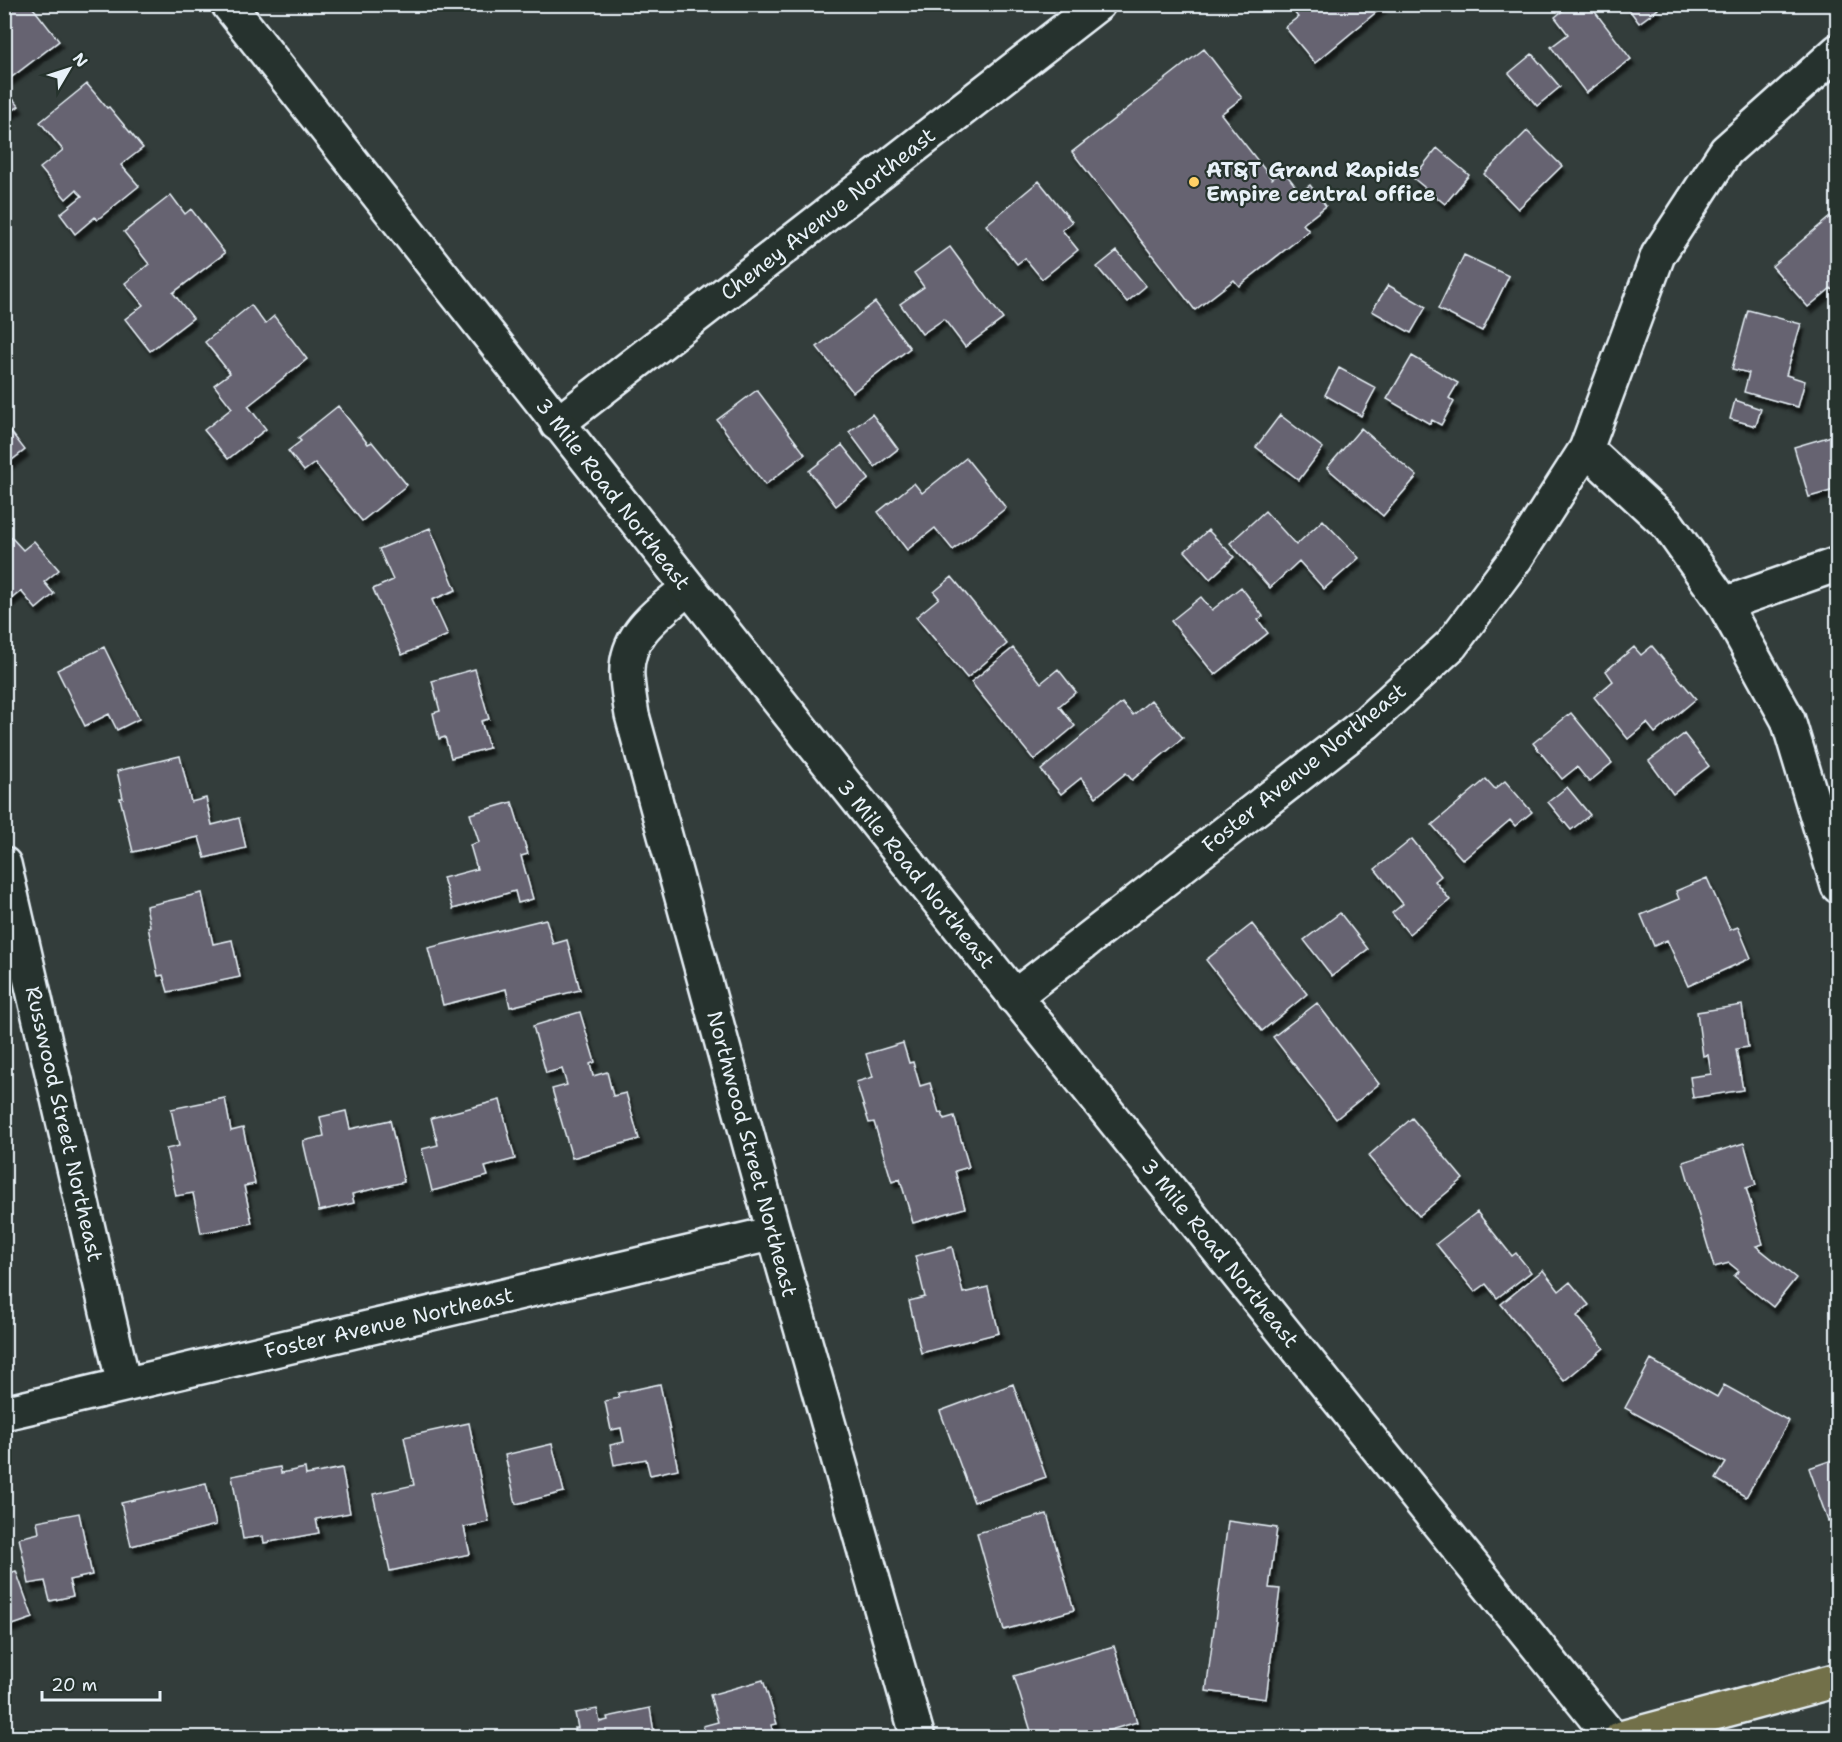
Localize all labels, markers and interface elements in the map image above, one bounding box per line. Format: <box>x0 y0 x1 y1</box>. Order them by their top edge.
north arrow <box>39 39 99 99</box>
text: N <box>68 48 92 71</box>
street label: Cheney Avenue Northeast <box>715 121 941 307</box>
place label: AT&T Grand Rapids Empire central office <box>1206 156 1436 208</box>
marker: AT&T Grand Rapids Empire central office <box>1187 175 1201 189</box>
street label: 3 Mile Road Northeast <box>529 392 697 596</box>
street label: Foster Avenue Northeast <box>1196 677 1412 859</box>
street label: 3 Mile Road Northeast <box>831 773 1001 975</box>
street label: Russwood Street Northeast <box>19 984 109 1264</box>
street label: Northwood Street Northeast <box>700 1008 804 1300</box>
street label: 3 Mile Road Northeast <box>1135 1152 1305 1354</box>
street label: Foster Avenue Northeast <box>262 1281 516 1365</box>
scale bar <box>42 1664 160 1702</box>
text: 20 m <box>51 1673 97 1697</box>

